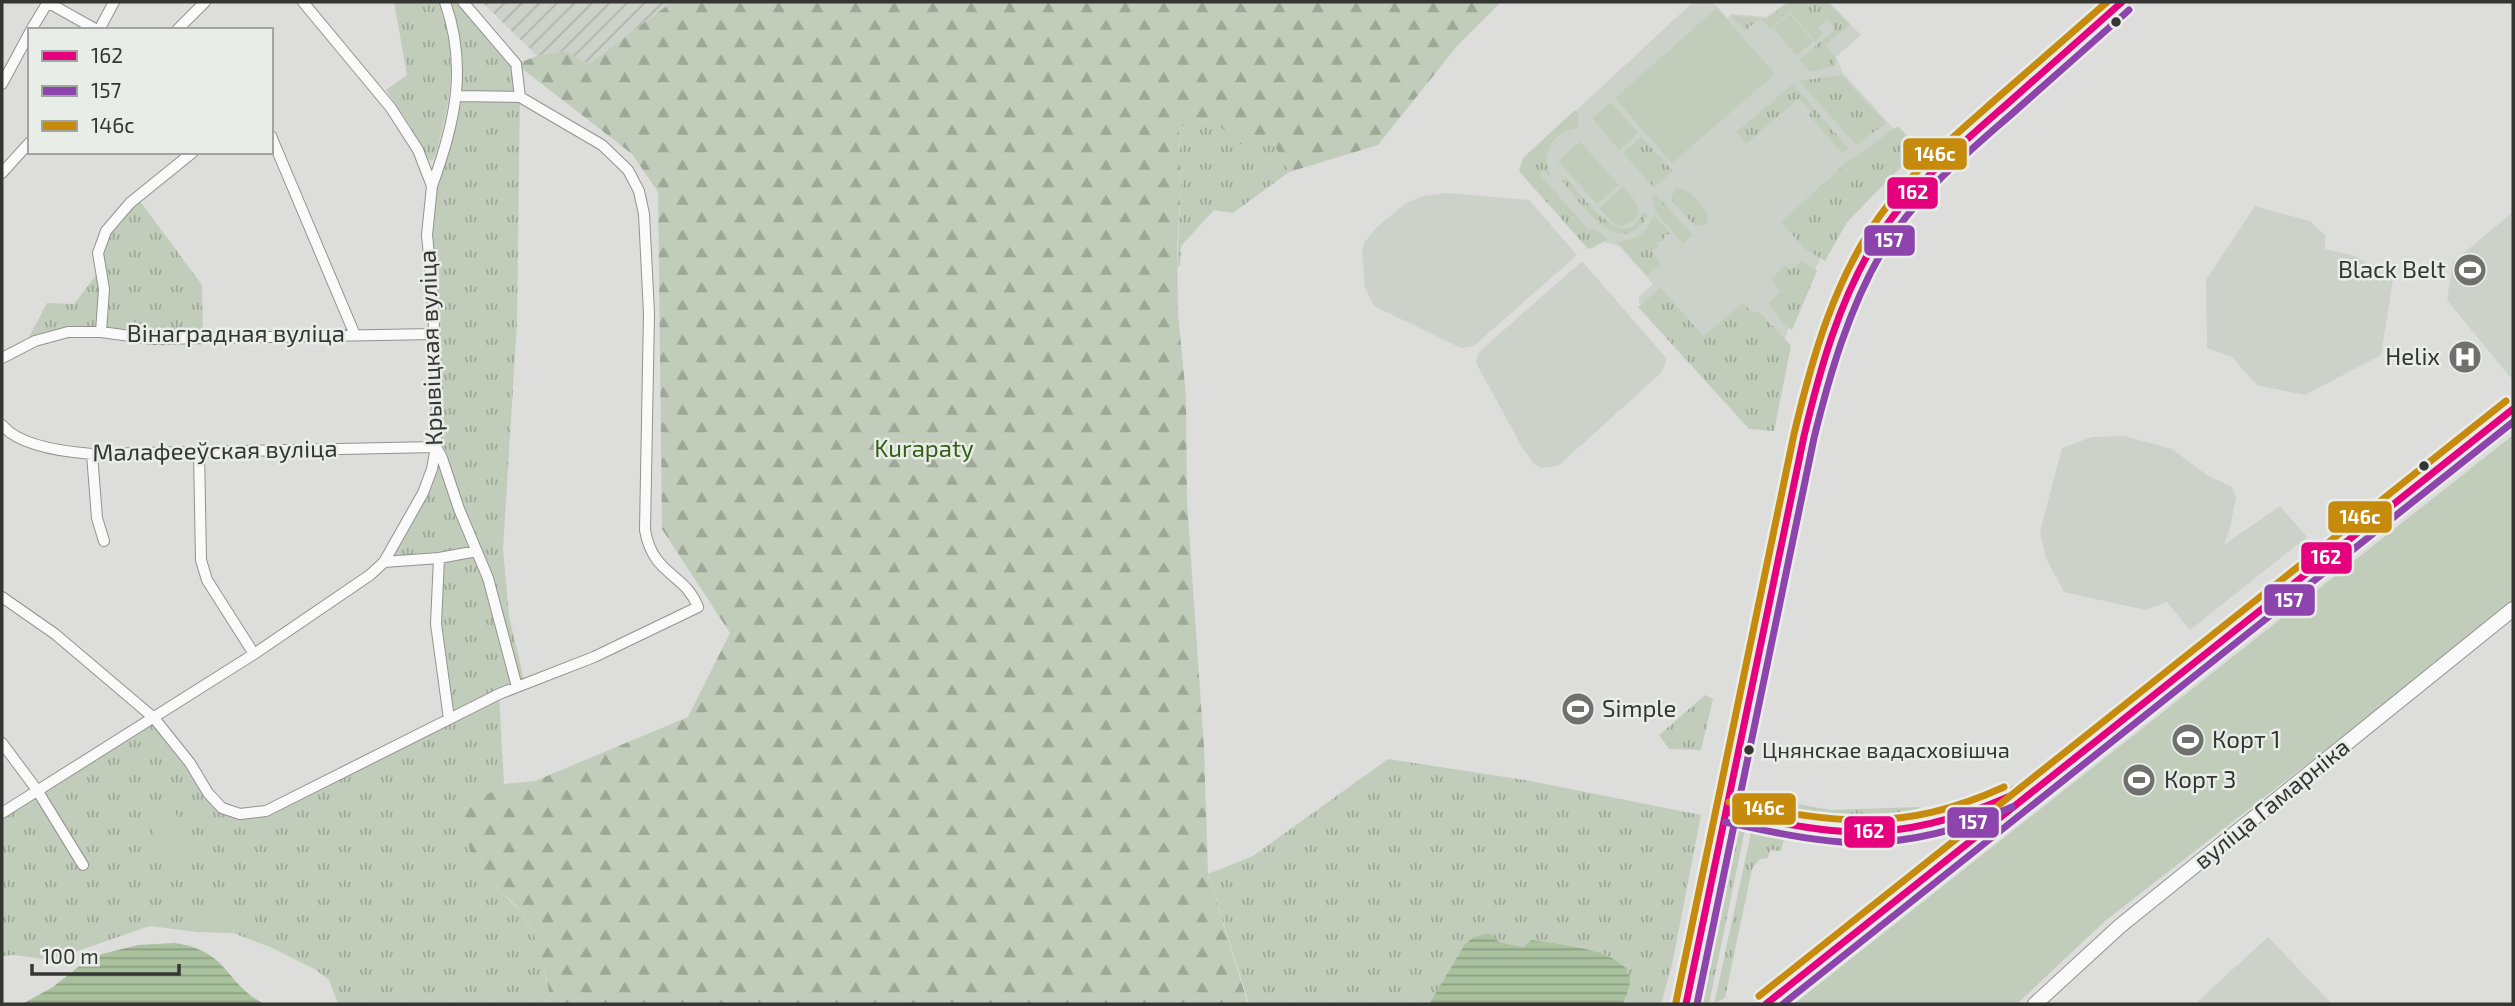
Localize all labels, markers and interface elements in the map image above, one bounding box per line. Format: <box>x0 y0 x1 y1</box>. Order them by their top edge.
unlabelled marker <box>2109 15 2123 29</box>
legend <box>28 28 273 154</box>
text: 162 <box>91 42 123 67</box>
text: 157 <box>91 77 122 102</box>
text: 146с <box>91 112 135 137</box>
line badge: 146с <box>1902 137 1968 171</box>
text: 146с <box>1914 142 1956 165</box>
line badge: 162 <box>1886 176 1939 210</box>
text: 162 <box>1898 180 1928 203</box>
line badge: 157 <box>1863 224 1916 257</box>
text: 157 <box>1875 228 1903 251</box>
street label: Крывіцкая вуліца <box>412 250 448 446</box>
sports icon: Black Belt <box>2451 251 2489 289</box>
place label: Black Belt <box>2338 254 2446 283</box>
street label: Вінаградная вуліца <box>127 318 345 348</box>
hospital icon: Helix <box>2446 338 2484 376</box>
place label: Helix <box>2385 341 2440 370</box>
street label: Малафееўская вуліца <box>92 433 338 467</box>
park label: Kurapaty <box>874 433 974 462</box>
unlabelled marker <box>2417 459 2431 473</box>
line badge: 146с <box>2327 500 2393 534</box>
text: 146с <box>2339 505 2381 528</box>
line badge: 162 <box>2300 541 2353 575</box>
text: 162 <box>2311 545 2341 568</box>
line badge: 157 <box>2263 583 2316 617</box>
text: 157 <box>2275 588 2303 611</box>
sports icon: Simple <box>1559 690 1597 728</box>
place label: Simple <box>1602 693 1676 722</box>
sports icon: Корт 1 <box>2169 721 2207 759</box>
place label: Корт 1 <box>2212 724 2281 753</box>
street label: вуліца Гамарніка <box>2187 731 2355 875</box>
place label: Цнянскае вадасховішча <box>1762 736 2010 762</box>
marker: Цнянскае вадасховішча <box>1742 743 1756 757</box>
sports icon: Корт 3 <box>2120 761 2158 799</box>
place label: Корт 3 <box>2164 764 2236 793</box>
line badge: 146с <box>1731 792 1797 826</box>
text: 146с <box>1743 796 1785 819</box>
line badge: 157 <box>1946 806 2000 839</box>
text: 157 <box>1959 810 1987 833</box>
line badge: 162 <box>1843 815 1896 849</box>
text: 162 <box>1854 819 1884 842</box>
scale bar <box>32 932 178 976</box>
text: 100 m <box>42 943 99 968</box>

